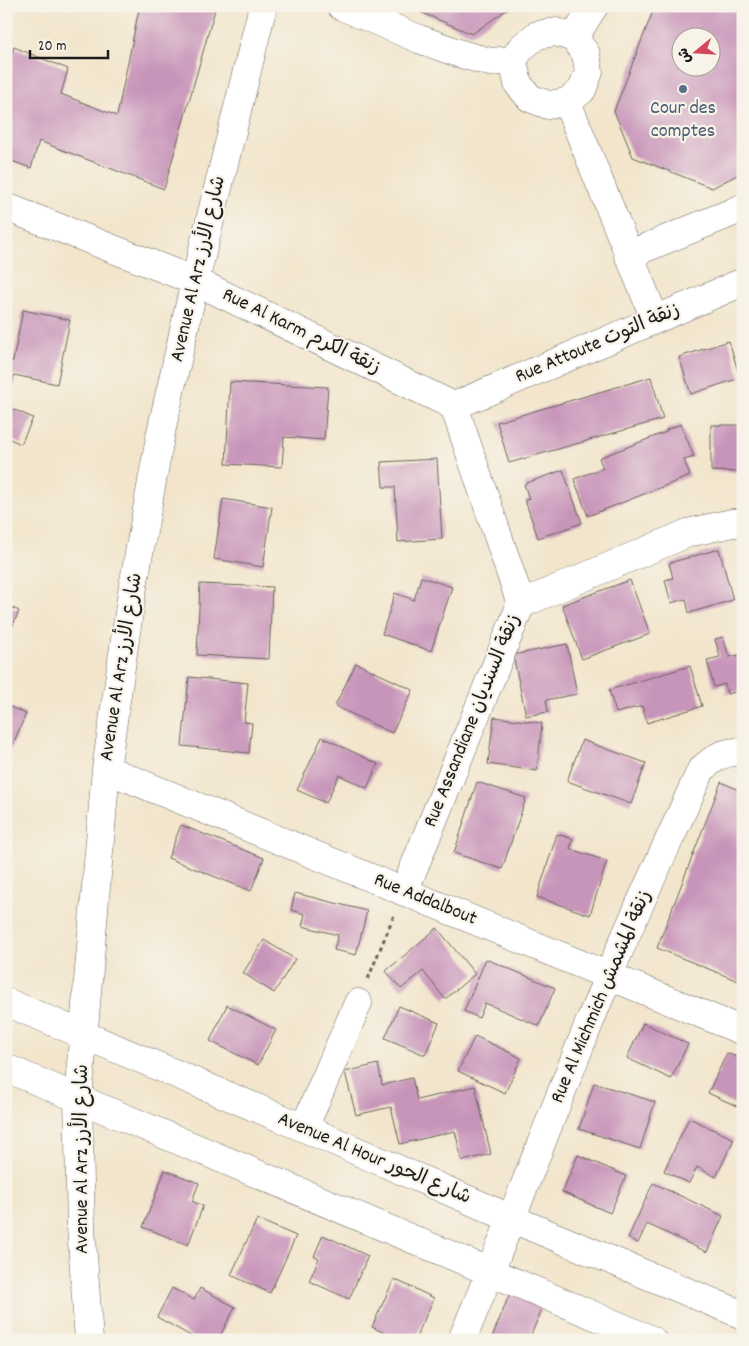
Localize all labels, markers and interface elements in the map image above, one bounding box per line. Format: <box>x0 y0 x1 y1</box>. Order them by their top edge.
scale bar <box>30 28 108 60</box>
north arrow <box>672 28 722 78</box>
text: 20 m <box>38 36 66 58</box>
text: ش <box>674 45 697 66</box>
marker: Cour des comptes <box>677 83 689 95</box>
place label: Cour des comptes <box>650 95 716 146</box>
street label: Avenue Al Arz شارع الأرز <box>162 173 234 365</box>
street label: Rue Al Karm زنقة الكرم <box>217 281 385 383</box>
street label: Rue Attoute زنقة التوت <box>511 297 685 391</box>
street label: Avenue Al Arz شارع الأرز <box>91 571 151 763</box>
street label: Rue Assandiane زنقة السنديان <box>417 610 529 832</box>
street label: Rue Addalbout <box>369 867 481 933</box>
street label: Rue Al Michmich زنقة المشمش <box>544 886 660 1108</box>
street label: Avenue Al Arz شارع الأرز <box>67 1064 97 1254</box>
street label: Avenue Al Hour شارع الحور <box>273 1106 475 1212</box>

